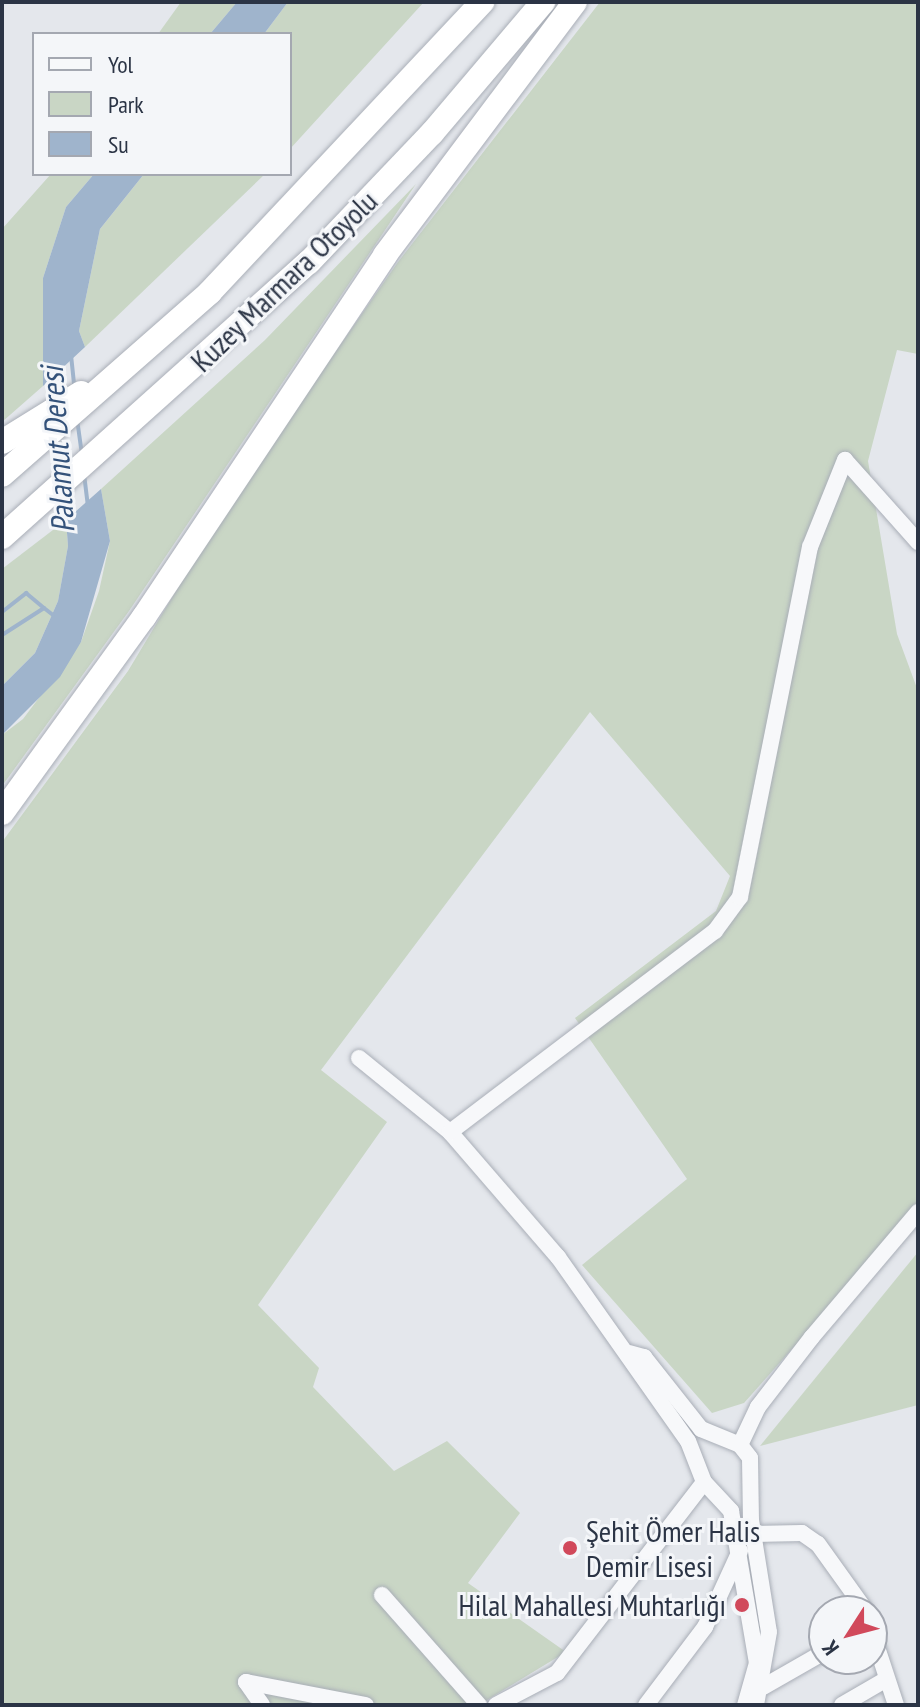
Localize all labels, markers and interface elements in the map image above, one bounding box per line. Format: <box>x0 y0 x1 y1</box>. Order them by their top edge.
legend <box>32 32 292 176</box>
text: Yol <box>108 49 133 80</box>
text: Park <box>108 89 144 120</box>
text: Su <box>108 129 129 160</box>
street label: Kuzey Marmara Otoyolu <box>183 183 385 379</box>
water label: Palamut Deresi <box>32 366 82 534</box>
place label: Şehit Ömer Halis Demir Lisesi <box>586 1513 760 1584</box>
marker: Şehit Ömer Halis Demir Lisesi <box>561 1539 579 1557</box>
place label: Hilal Mahallesi Muhtarlığı <box>459 1587 726 1623</box>
north arrow <box>808 1595 888 1675</box>
marker: Hilal Mahallesi Muhtarlığı <box>733 1596 751 1614</box>
text: K <box>816 1635 845 1661</box>

